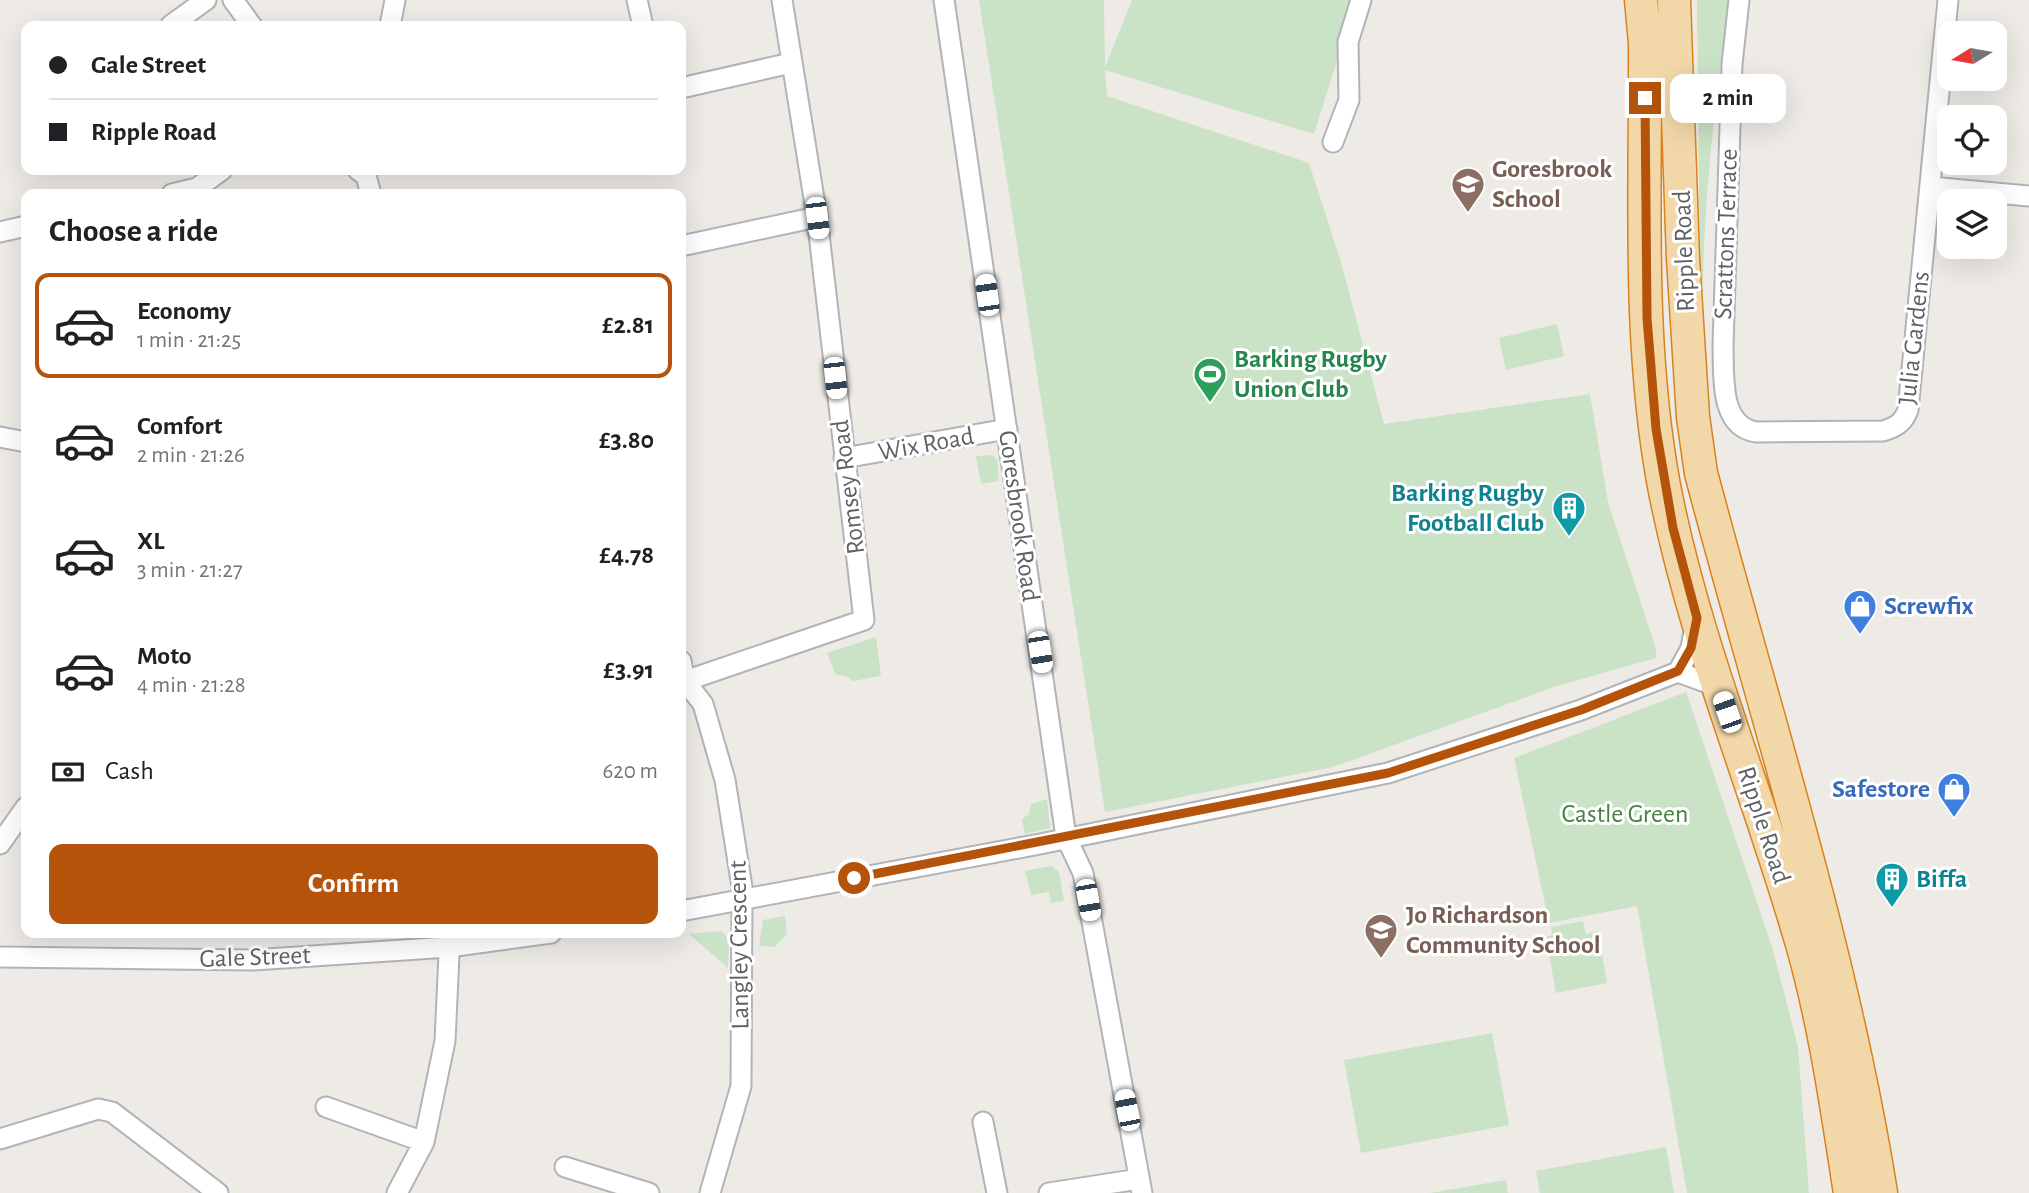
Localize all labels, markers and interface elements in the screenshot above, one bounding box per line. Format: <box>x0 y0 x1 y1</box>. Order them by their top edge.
north arrow <box>1937 21 2007 91</box>
map controls <box>1937 21 2007 259</box>
text: Gale Street <box>91 52 206 78</box>
callout: 2 min <box>1670 74 1785 122</box>
route end <box>1629 82 1661 114</box>
text: 2 min <box>1702 87 1754 110</box>
button: locate <box>1937 105 2007 175</box>
text: Ripple Road <box>91 119 217 145</box>
street label: Scrattons Terrace <box>1710 148 1742 320</box>
place label: Goresbrook School <box>1492 156 1612 212</box>
school or university icon: Goresbrook School <box>1449 165 1487 214</box>
button: layers <box>1937 189 2007 259</box>
street label: Ripple Road <box>1669 190 1699 312</box>
car <box>805 196 830 240</box>
text: Choose a ride <box>49 215 218 247</box>
street label: Julia Gardens <box>1894 270 1934 406</box>
car <box>974 273 1001 317</box>
icon: car <box>53 294 116 357</box>
text: Economy <box>137 298 231 324</box>
text: £2.81 <box>602 312 654 338</box>
text: 1 min · 21:25 <box>137 329 241 352</box>
place label: Barking Rugby Union Club <box>1234 346 1387 402</box>
sports icon: Barking Rugby Union Club <box>1191 355 1229 404</box>
car <box>823 356 848 400</box>
icon: car <box>53 409 116 472</box>
text: Comfort <box>137 413 222 439</box>
street label: Romsey Road <box>827 418 869 556</box>
street label: Wix Road <box>876 423 976 465</box>
text: £3.80 <box>599 427 654 453</box>
street label: Goresbrook Road <box>994 429 1044 603</box>
text: 2 min · 21:26 <box>137 444 245 467</box>
place label: Barking Rugby Football Club <box>1391 480 1544 536</box>
building icon: Barking Rugby Football Club <box>1550 489 1588 538</box>
icon: car <box>53 524 116 587</box>
text: XL <box>137 528 164 554</box>
text: £4.78 <box>599 542 654 568</box>
text: 3 min · 21:27 <box>137 559 243 582</box>
shop icon: Screwfix <box>1841 587 1879 636</box>
place label: Screwfix <box>1884 593 1973 619</box>
car <box>1027 630 1054 674</box>
icon: car <box>53 639 116 702</box>
text: Moto <box>137 643 192 669</box>
text: £3.91 <box>603 657 654 683</box>
text: 4 min · 21:28 <box>137 674 246 697</box>
car <box>1711 689 1744 735</box>
icon: cash <box>49 753 87 791</box>
text: Cash <box>105 758 154 784</box>
text: 620 m <box>602 760 658 783</box>
street label: Ripple Road <box>1733 763 1795 887</box>
shop icon: Safestore <box>1935 770 1973 819</box>
place label: Safestore <box>1832 776 1930 802</box>
park label: Castle Green <box>1562 801 1688 827</box>
button: Confirm <box>49 844 658 924</box>
street label: Langley Crescent <box>725 860 753 1030</box>
building icon: Biffa <box>1873 860 1911 909</box>
route start <box>838 862 870 894</box>
place label: Biffa <box>1916 866 1967 892</box>
car <box>1075 877 1102 923</box>
place label: Jo Richardson Community School <box>1406 902 1601 958</box>
school or university icon: Jo Richardson Community School <box>1362 911 1400 960</box>
street label: Gale Street <box>199 942 311 972</box>
car <box>1113 1087 1142 1133</box>

